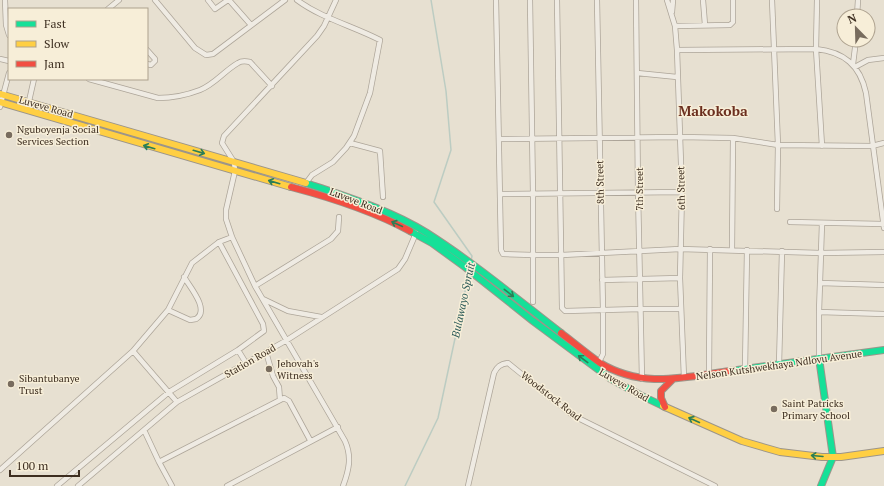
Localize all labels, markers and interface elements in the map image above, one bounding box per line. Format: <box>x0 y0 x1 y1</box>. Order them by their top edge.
legend <box>8 8 148 80</box>
north arrow <box>836 8 876 48</box>
text: N <box>846 10 859 27</box>
text: Fast <box>44 16 67 31</box>
text: Slow <box>44 36 70 51</box>
text: Jam <box>44 56 65 71</box>
street label: Luveve Road <box>17 93 75 121</box>
district label: Makokoba <box>678 101 748 120</box>
place label: Nguboyenja Social Services Section <box>17 123 99 148</box>
marker: Nguboyenja Social Services Section <box>4 130 14 140</box>
one-way arrow <box>143 143 156 150</box>
one-way arrow <box>192 149 205 156</box>
street label: 8th Street <box>593 160 607 204</box>
street label: 6th Street <box>674 166 688 210</box>
street label: 7th Street <box>633 167 646 211</box>
one-way arrow <box>268 178 281 185</box>
street label: Luveve Road <box>328 185 385 217</box>
one-way arrow <box>391 220 403 228</box>
water label: Bulawayo Spruit <box>448 261 478 340</box>
one-way arrow <box>503 289 514 297</box>
street label: Station Road <box>222 341 278 381</box>
street label: Nelson Kutshwekhaya Ndlovu Avenue <box>695 347 863 383</box>
one-way arrow <box>578 354 589 363</box>
place label: Jehovah's Witness <box>277 357 319 382</box>
marker: Jehovah's Witness <box>264 364 274 374</box>
street label: Luveve Road <box>597 365 652 405</box>
street label: Woodstock Road <box>518 368 584 424</box>
place label: Sibantubanye Trust <box>19 372 80 397</box>
marker: Sibantubanye Trust <box>6 379 16 389</box>
place label: Saint Patricks Primary School <box>782 397 850 422</box>
marker: Saint Patricks Primary School <box>769 404 779 414</box>
one-way arrow <box>688 416 700 423</box>
scale bar <box>10 452 79 478</box>
one-way arrow <box>811 453 824 460</box>
text: 100 m <box>16 458 49 473</box>

